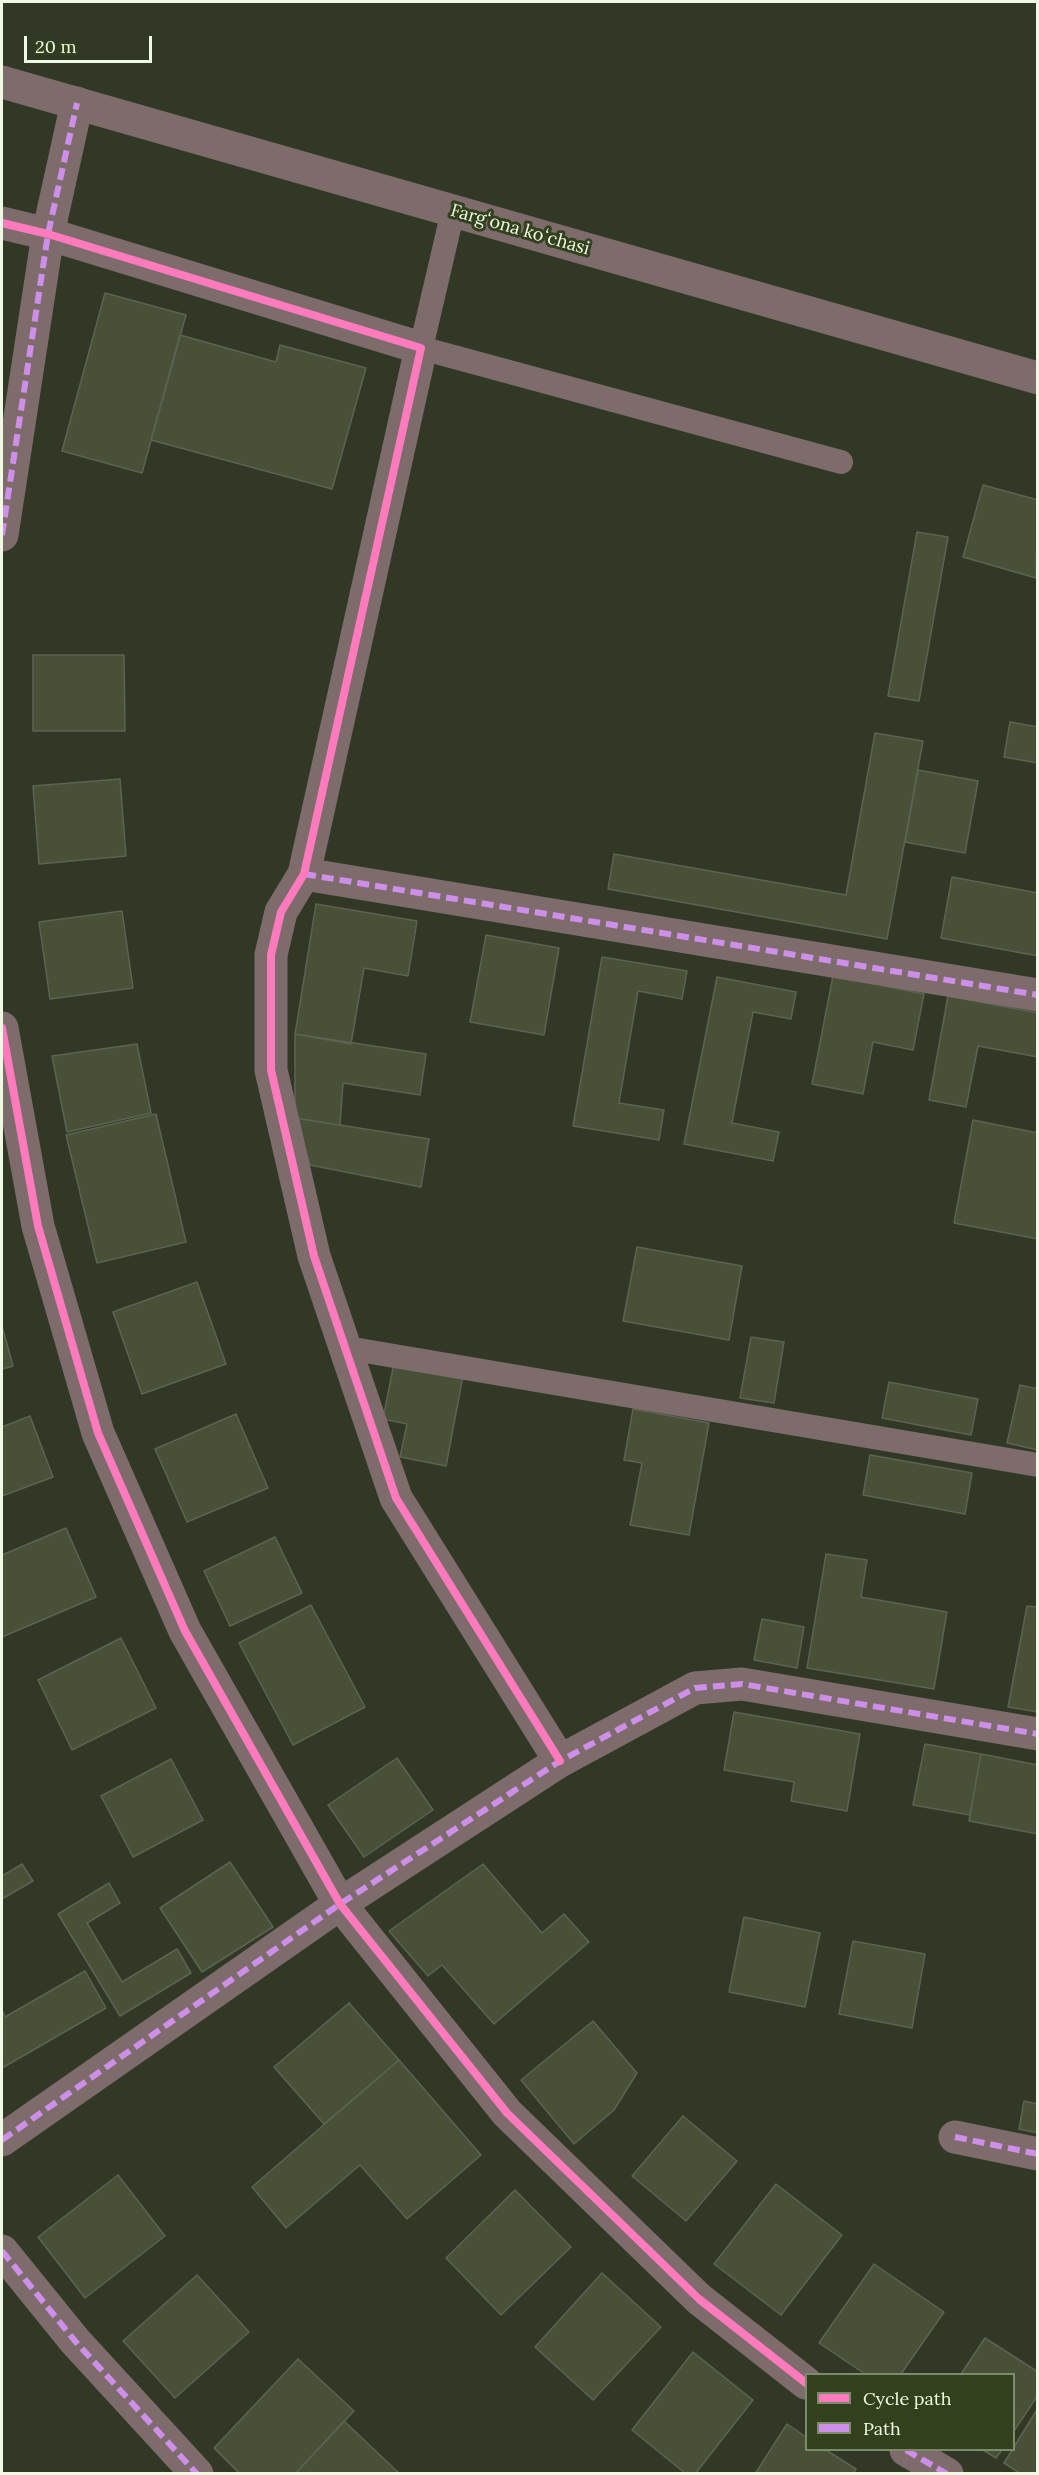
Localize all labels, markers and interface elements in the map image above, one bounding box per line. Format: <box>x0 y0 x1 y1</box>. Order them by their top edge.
scale bar <box>27 24 154 62</box>
text: 20 m <box>35 35 77 58</box>
street label: Fargʻona koʻchasi <box>448 200 592 260</box>
legend <box>805 2373 1015 2451</box>
text: Cycle path <box>863 2387 952 2410</box>
text: Path <box>863 2417 901 2440</box>

